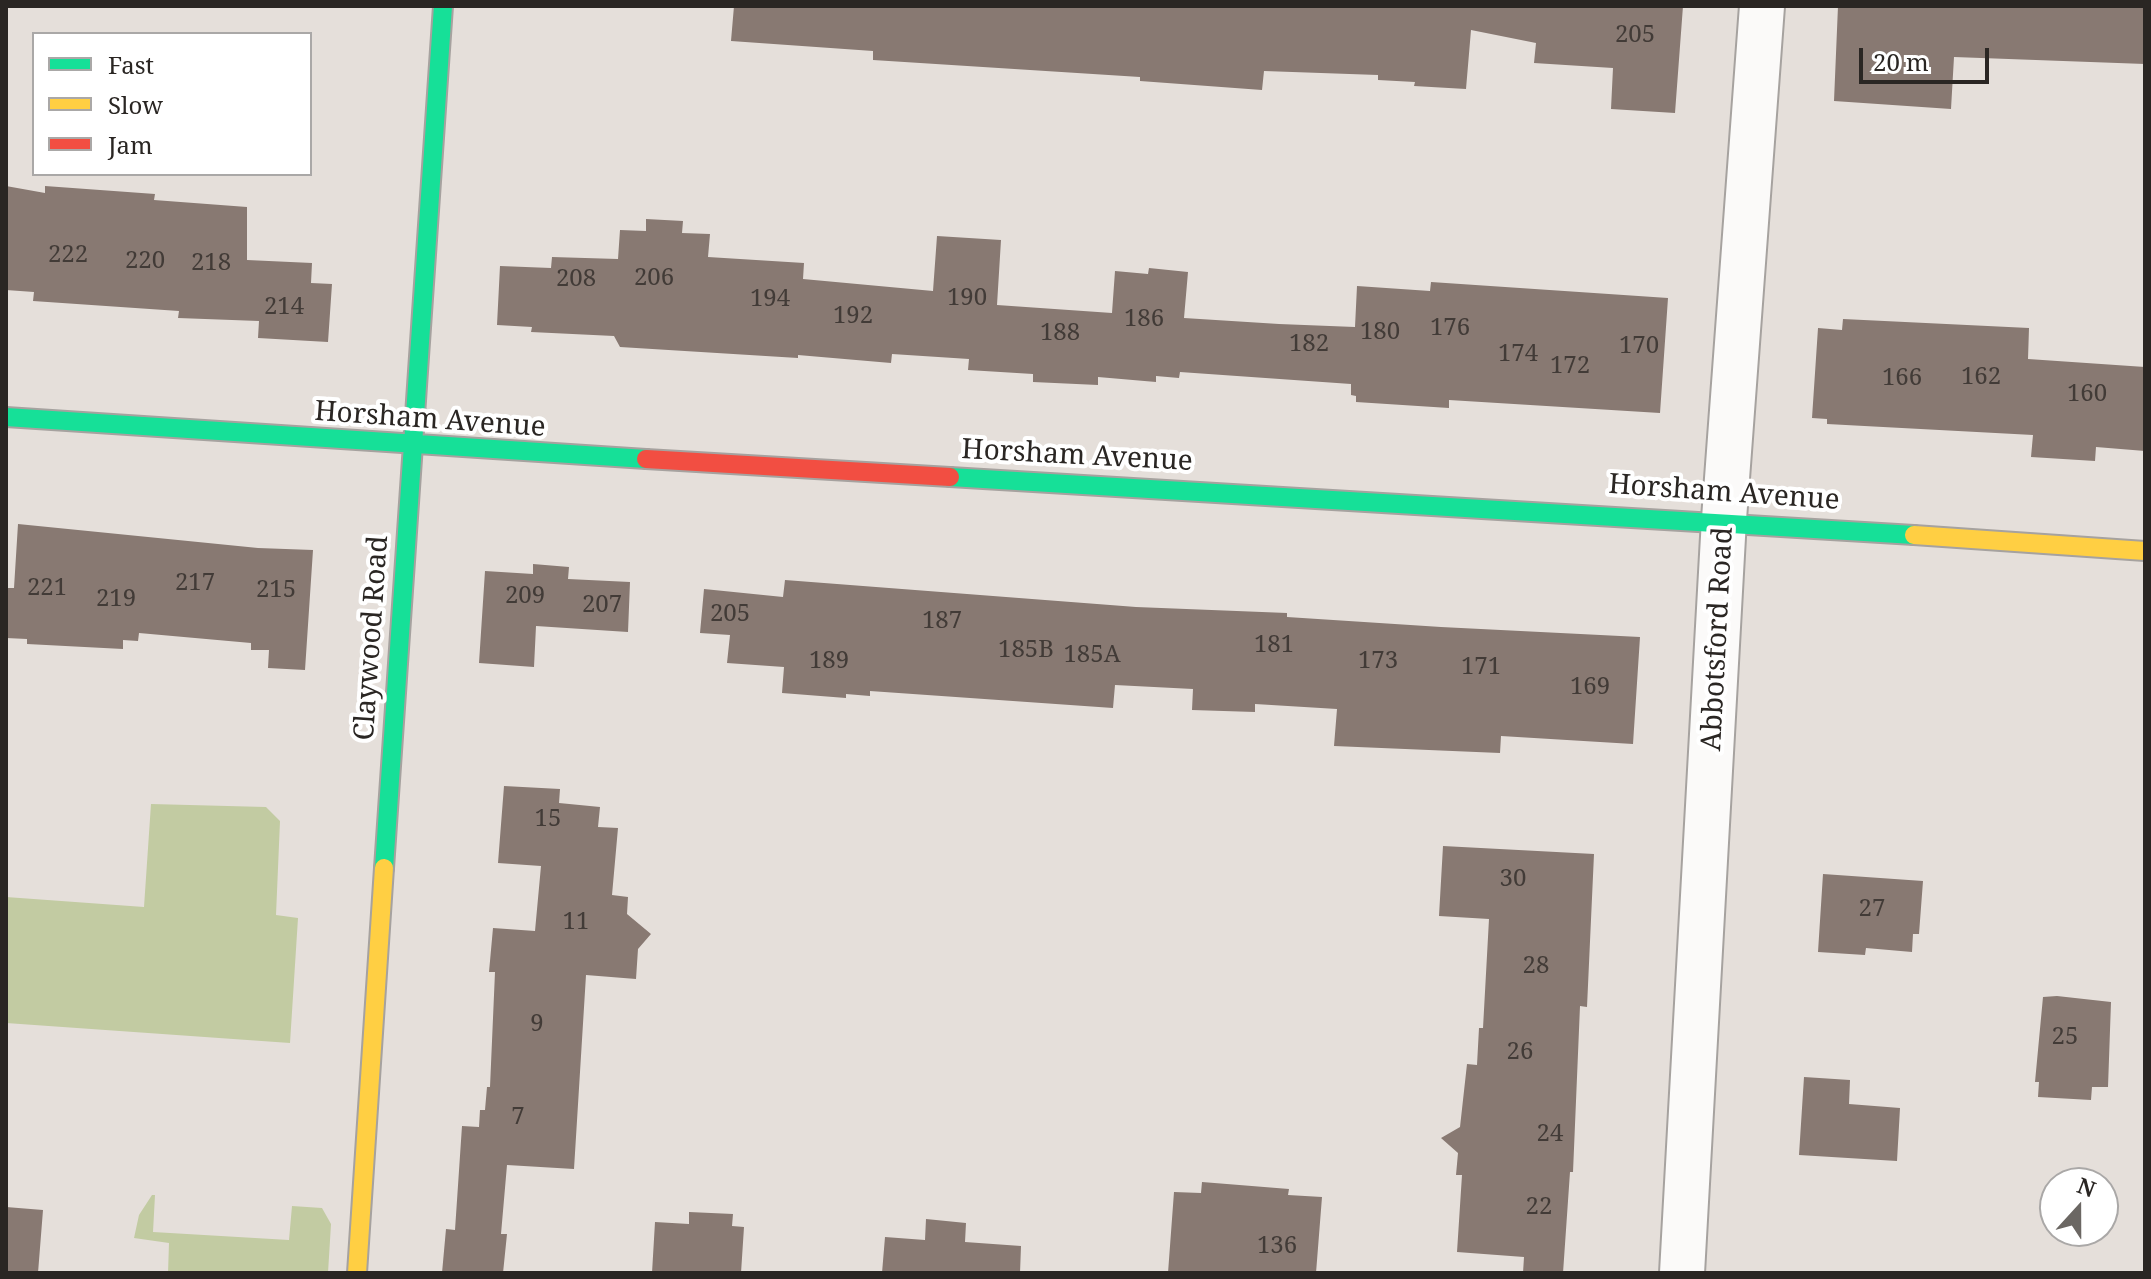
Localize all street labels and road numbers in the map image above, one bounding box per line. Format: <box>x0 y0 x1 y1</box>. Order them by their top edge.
street label: Horsham Avenue <box>313 395 547 445</box>
street label: Horsham Avenue <box>961 433 1193 479</box>
street label: Horsham Avenue <box>1607 468 1841 518</box>
street label: Abbotsford Road <box>1695 526 1741 752</box>
street label: Claywood Road <box>348 534 396 742</box>

